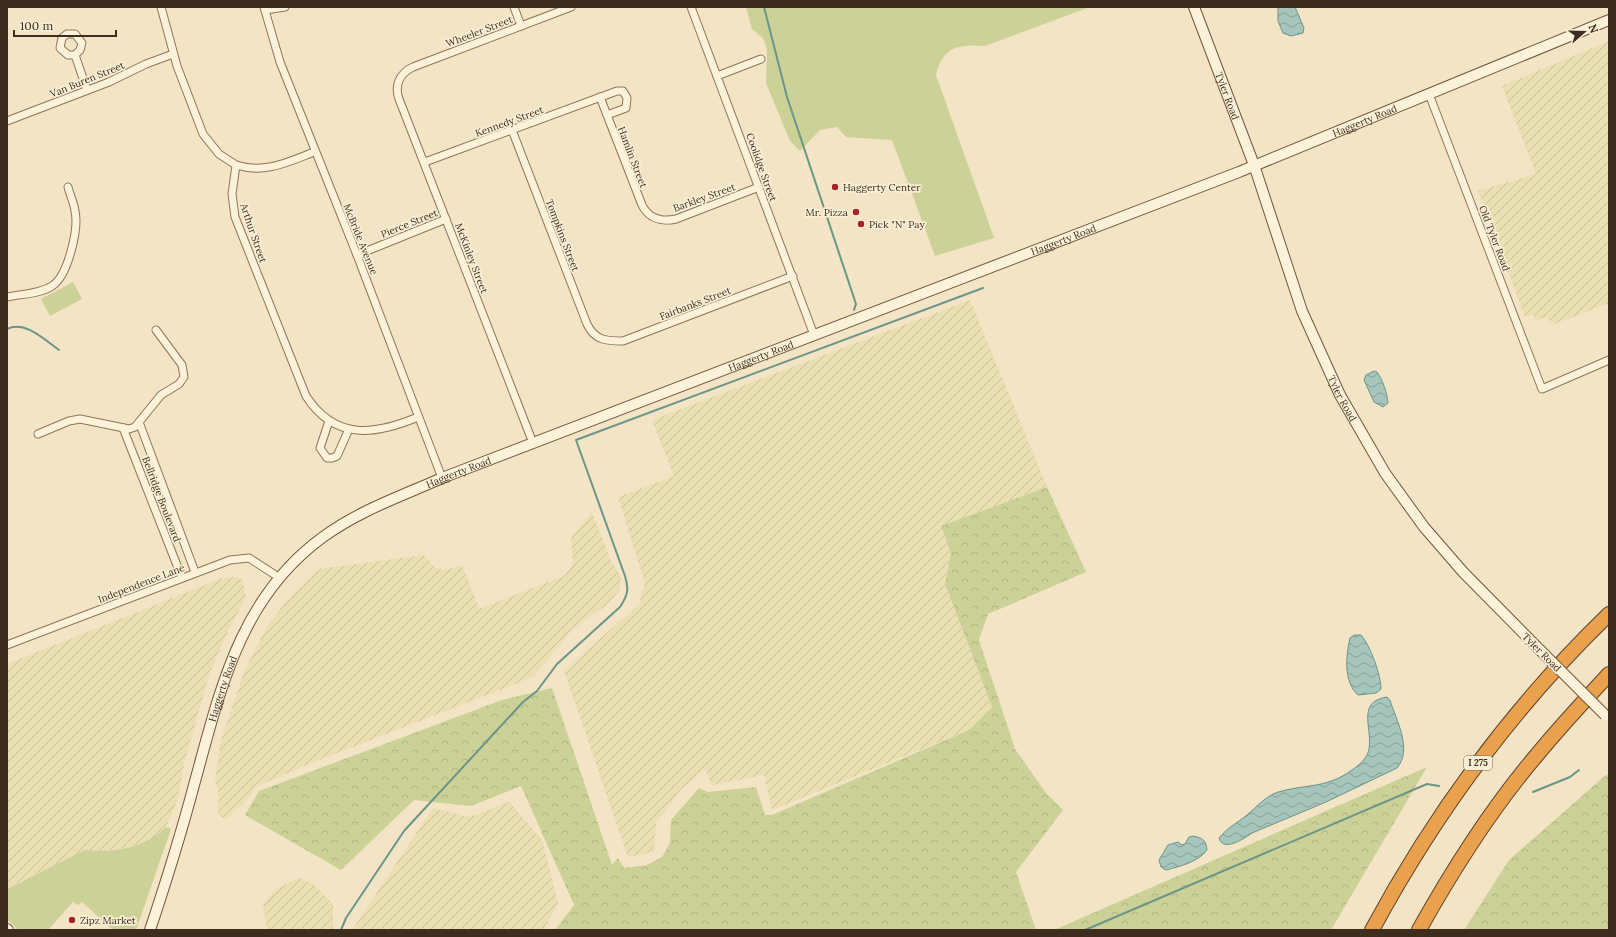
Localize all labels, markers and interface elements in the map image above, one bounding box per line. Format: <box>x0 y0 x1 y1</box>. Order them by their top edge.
scale bar <box>14 12 116 38</box>
north arrow <box>1564 12 1604 52</box>
street label: Wheeler Street <box>444 13 514 50</box>
text: 100 m <box>20 18 53 33</box>
text: N <box>1585 22 1602 35</box>
street label: Van Buren Street <box>47 59 126 101</box>
street label: Tyler Road <box>1212 70 1242 122</box>
street label: Haggerty Road <box>1330 102 1399 140</box>
street label: Kennedy Street <box>473 103 545 140</box>
street label: Hamlin Street <box>615 125 650 190</box>
street label: Coolidge Street <box>743 131 780 203</box>
street label: Barkley Street <box>671 180 737 215</box>
place label: Haggerty Center <box>843 181 921 194</box>
marker: Haggerty Center <box>830 182 840 192</box>
street label: Tompkins Street <box>543 197 582 273</box>
street label: Arthur Street <box>237 201 270 265</box>
street label: McBride Avenue <box>340 202 381 277</box>
street label: Old Tyler Road <box>1476 204 1513 273</box>
street label: Pierce Street <box>379 206 440 241</box>
place label: Mr. Pizza <box>806 206 848 219</box>
marker: Mr. Pizza <box>851 207 861 217</box>
place label: Pick "N" Pay <box>869 218 925 231</box>
marker: Pick "N" Pay <box>856 219 866 229</box>
street label: McKinley Street <box>452 221 491 295</box>
street label: Haggerty Road <box>1029 222 1098 258</box>
street label: Fairbanks Street <box>658 284 733 323</box>
street label: Haggerty Road <box>727 338 795 374</box>
street label: Tyler Road <box>1325 373 1360 424</box>
street label: Haggerty Road <box>424 454 493 491</box>
street label: Bellridge Boulevard <box>139 455 184 544</box>
street label: Independence Lane <box>96 561 187 606</box>
street label: Tyler Road <box>1519 630 1564 675</box>
street label: Haggerty Road <box>206 654 240 723</box>
road number: I 275 <box>1464 756 1492 770</box>
place label: Zipz Market <box>80 914 136 927</box>
marker: Zipz Market <box>67 915 77 925</box>

